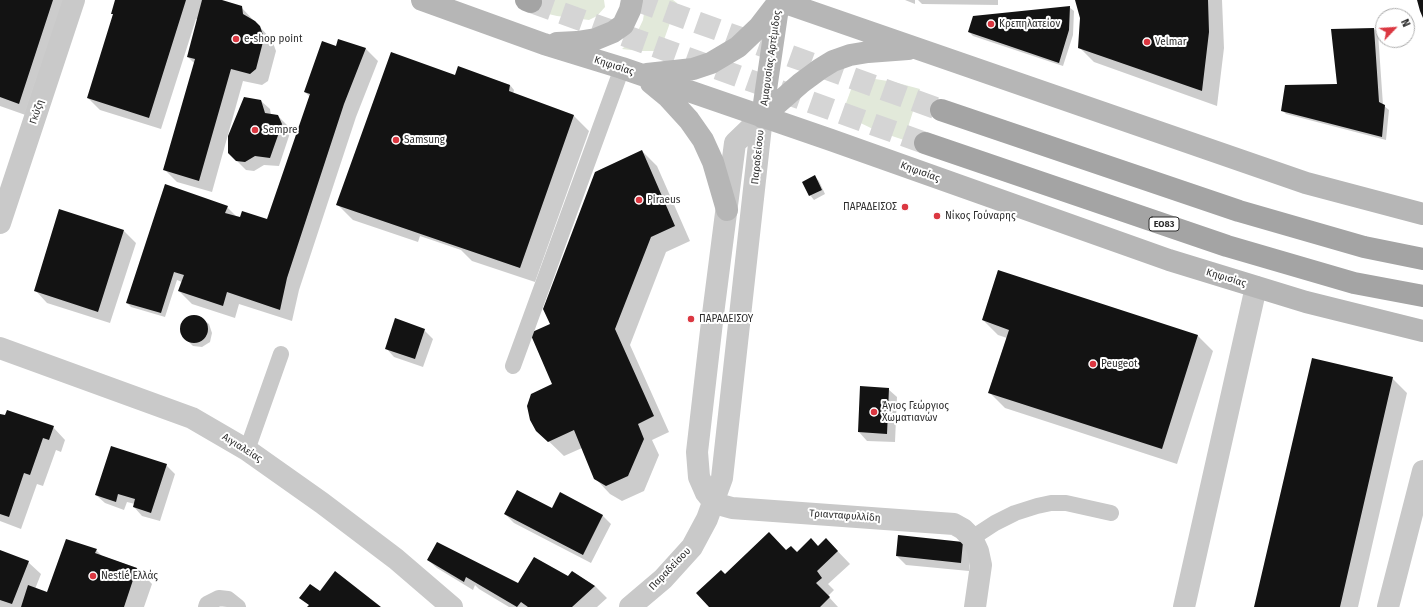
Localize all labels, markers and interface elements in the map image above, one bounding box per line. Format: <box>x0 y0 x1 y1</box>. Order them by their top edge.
north arrow <box>1375 8 1415 48</box>
street label: Αμαρυσίας Αρτέμιδος <box>758 10 784 106</box>
text: N <box>1398 17 1413 29</box>
place label: Κρεπηλατείον <box>999 18 1060 30</box>
marker: Κρεπηλατείον <box>986 19 996 29</box>
place label: e-shop point <box>244 33 303 45</box>
marker: e-shop point <box>231 34 241 44</box>
place label: Velmar <box>1155 36 1187 48</box>
marker: Velmar <box>1142 37 1152 47</box>
street label: Κηφισίας <box>593 54 635 78</box>
street label: Γκύζη <box>27 98 47 126</box>
place label: Sempre <box>263 124 297 136</box>
marker: Sempre <box>250 125 260 135</box>
street label: Παραδείσου <box>749 129 767 185</box>
place label: Samsung <box>404 134 445 146</box>
marker: Samsung <box>391 135 401 145</box>
street label: Κηφισίας <box>899 159 941 185</box>
place label: Piraeus <box>647 194 681 206</box>
marker: Piraeus <box>634 195 644 205</box>
place label: ΠΑΡΑΔΕΙΣΟΣ <box>843 201 897 213</box>
marker: ΠΑΡΑΔΕΙΣΟΣ <box>900 202 910 212</box>
place label: Νίκος Γούναρης <box>945 210 1016 222</box>
marker: Νίκος Γούναρης <box>932 211 942 221</box>
road number: ΕΟ83 <box>1149 217 1179 231</box>
street label: Κηφισίας <box>1205 266 1247 290</box>
place label: ΠΑΡΑΔΕΙΣΟΥ <box>699 313 753 325</box>
marker: ΠΑΡΑΔΕΙΣΟΥ <box>686 314 696 324</box>
place label: Peugeot <box>1101 358 1138 370</box>
marker: Peugeot <box>1088 359 1098 369</box>
place label: Άγιος Γεώργιος Χωματιανών <box>882 400 949 424</box>
marker: Άγιος Γεώργιος Χωματιανών <box>869 407 879 417</box>
street label: Αιγιαλείας <box>220 431 264 465</box>
street label: Τριανταφυλλίδη <box>809 508 881 524</box>
street label: Παραδείσου <box>647 545 693 593</box>
place label: Nestlé Ελλάς <box>101 570 158 582</box>
marker: Nestlé Ελλάς <box>88 571 98 581</box>

